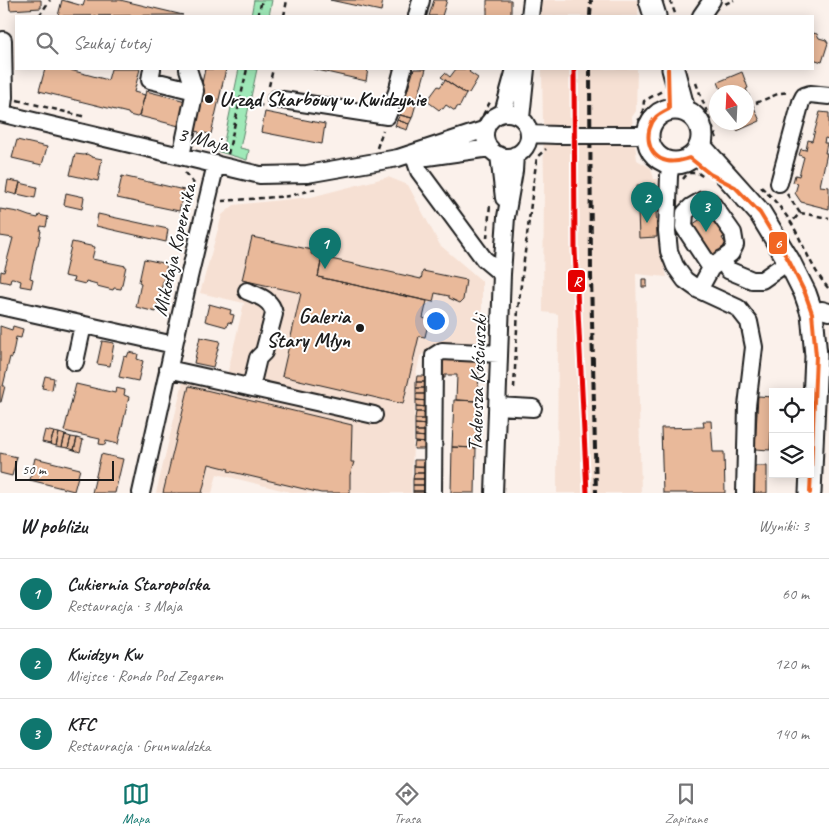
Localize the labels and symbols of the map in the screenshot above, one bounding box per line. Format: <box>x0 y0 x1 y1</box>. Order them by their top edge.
north arrow <box>709 85 754 130</box>
place label: Urząd Skarbowy w Kwidzynie <box>219 86 428 113</box>
marker: Urząd Skarbowy w Kwidzynie <box>203 93 215 105</box>
street label: 3 Maja <box>175 121 233 158</box>
street label: Mikołaja Kopernika <box>146 179 202 319</box>
pin: 2 <box>631 182 663 223</box>
pin: 3 <box>690 191 722 232</box>
pin: 1 <box>309 228 341 269</box>
line badge: 6 <box>768 231 788 255</box>
text: 6 <box>775 235 783 252</box>
line badge: R <box>567 269 586 293</box>
text: R <box>573 273 583 290</box>
place label: Galeria Stary Młyn <box>266 303 352 353</box>
your location <box>423 308 449 334</box>
street label: Tadeusza Kościuszki <box>462 311 492 452</box>
marker: Galeria Stary Młyn <box>354 322 366 334</box>
scale bar <box>15 458 114 481</box>

